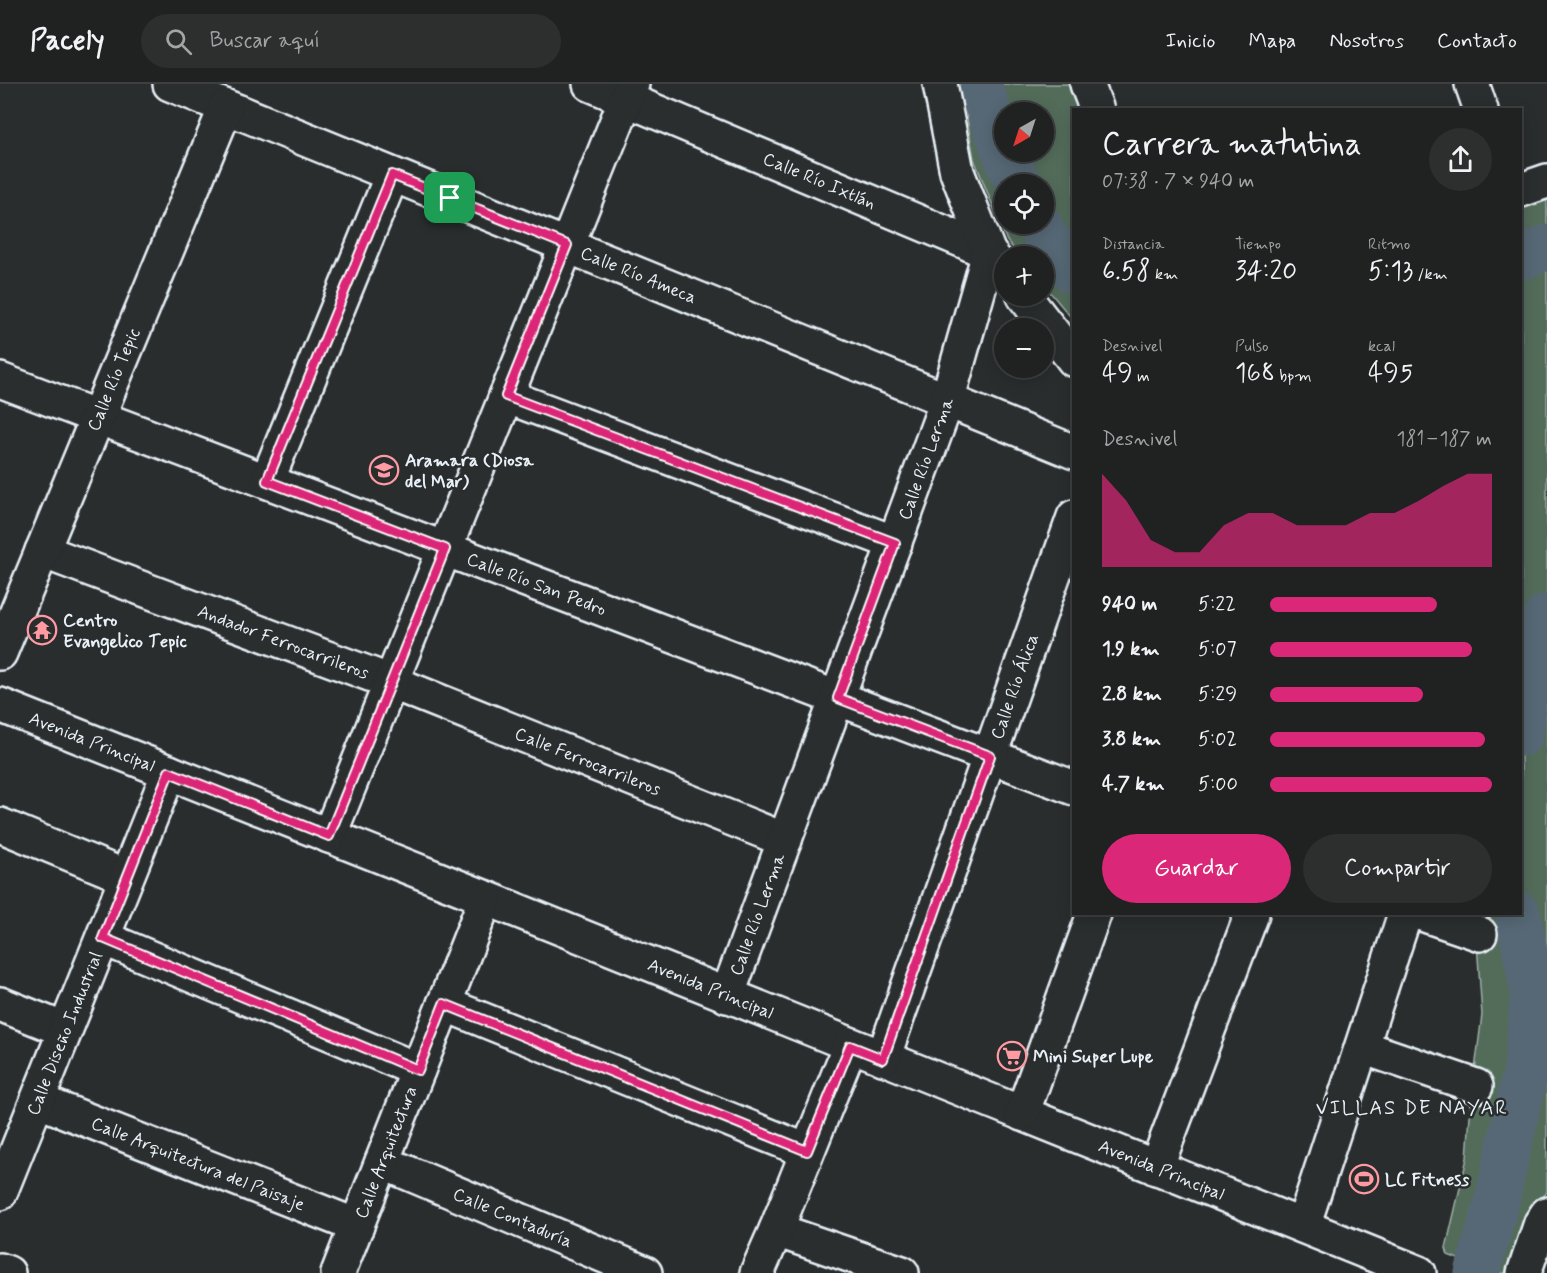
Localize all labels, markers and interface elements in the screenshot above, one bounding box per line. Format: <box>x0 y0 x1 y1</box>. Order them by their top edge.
search box <box>141 14 561 68</box>
text: Pacely <box>30 23 105 60</box>
icon: search <box>162 25 195 58</box>
text: Buscar aquí <box>210 27 320 55</box>
text: Inicio <box>1166 27 1216 55</box>
text: Mapa <box>1249 27 1296 55</box>
text: Nosotros <box>1329 27 1404 55</box>
text: Contacto <box>1437 27 1517 55</box>
north arrow <box>994 102 1054 162</box>
map controls <box>994 102 1054 378</box>
text: Carrera matutina <box>1102 123 1362 167</box>
button: share <box>1429 128 1492 191</box>
street label: Calle Río Ixtlán <box>759 147 879 216</box>
text: 07:38 · 7 × 940 m <box>1102 168 1254 195</box>
pin <box>424 172 475 223</box>
button: locate <box>994 174 1054 234</box>
icon: arrive <box>433 181 466 214</box>
text: Distancia <box>1102 234 1164 255</box>
text: Tiempo <box>1235 234 1281 255</box>
text: Ritmo <box>1368 234 1410 255</box>
street label: Calle Río Ameca <box>577 241 700 310</box>
button: + <box>994 246 1054 306</box>
text: 6.58 <box>1102 255 1151 289</box>
text: 34:20 <box>1235 255 1297 289</box>
text: 5:13 <box>1368 255 1413 289</box>
text: km <box>1151 264 1178 285</box>
text: /km <box>1413 264 1448 285</box>
button: − <box>994 318 1054 378</box>
street label: Calle Río Tepic <box>82 325 146 435</box>
text: Desnivel <box>1102 336 1162 357</box>
text: Pulso <box>1235 336 1269 357</box>
text: kcal <box>1368 336 1395 357</box>
text: 49 <box>1102 357 1133 391</box>
text: 168 <box>1235 357 1275 391</box>
text: 495 <box>1368 357 1413 391</box>
text: m <box>1133 366 1150 387</box>
text: bpm <box>1275 366 1312 387</box>
street label: Calle Río Lerma <box>893 394 960 523</box>
text: Desnivel <box>1102 426 1177 453</box>
text: 181–187 m <box>1397 426 1492 453</box>
place label: Aramara (Diosa del Mar) <box>405 449 535 494</box>
school or university icon: Aramara (Diosa del Mar) <box>368 454 400 486</box>
street label: Calle Río San Pedro <box>463 547 609 622</box>
text: 940 m <box>1102 591 1157 618</box>
text: 5:22 <box>1198 591 1236 618</box>
street label: Andador Ferrocarrileros <box>194 600 372 686</box>
place label: Centro Evangelico Tepic <box>63 609 187 656</box>
temple icon: Centro Evangelico Tepic <box>26 614 58 646</box>
street label: Calle Río Álica <box>985 631 1045 743</box>
text: 1.9 km <box>1102 636 1160 663</box>
text: 5:07 <box>1198 636 1237 663</box>
text: 2.8 km <box>1102 681 1162 708</box>
text: 5:29 <box>1198 681 1237 708</box>
street label: Avenida Principal <box>25 707 158 778</box>
street label: Calle Ferrocarrileros <box>511 722 664 802</box>
text: 3.8 km <box>1102 726 1161 753</box>
text: 5:02 <box>1198 726 1237 753</box>
text: 4.7 km <box>1102 771 1165 798</box>
text: 5:00 <box>1198 771 1238 798</box>
button: Guardar <box>1102 834 1291 903</box>
button: Compartir <box>1303 834 1492 903</box>
street label: Calle Río Lerma <box>725 850 792 979</box>
street label: Calle Diseño Industrial <box>21 948 109 1119</box>
street label: Avenida Principal <box>644 953 777 1025</box>
supermarket icon: Mini Super Lupe <box>996 1040 1028 1072</box>
place label: Mini Super Lupe <box>1033 1045 1154 1069</box>
street label: Calle Arquitectura <box>350 1083 424 1222</box>
district label: VILLAS DE NAYAR <box>1316 1095 1508 1122</box>
street label: Calle Arquitectura del Paisaje <box>87 1112 308 1217</box>
street label: Avenida Principal <box>1095 1134 1228 1206</box>
sports icon: LC Fitness <box>1348 1163 1380 1195</box>
place label: LC Fitness <box>1385 1168 1469 1192</box>
street label: Calle Contaduría <box>449 1182 576 1254</box>

